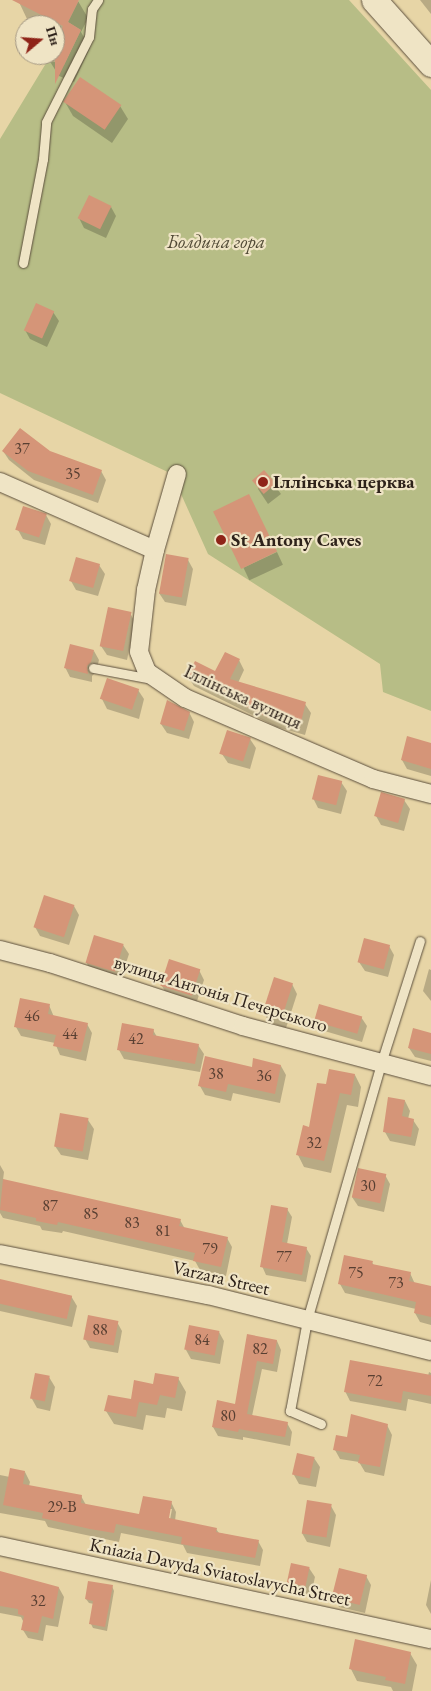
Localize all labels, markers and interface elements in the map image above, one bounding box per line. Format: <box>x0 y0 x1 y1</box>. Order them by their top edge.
north arrow <box>15 15 65 65</box>
text: Пн <box>42 24 65 48</box>
park label: Болдина гора <box>167 231 265 253</box>
house number: 37 <box>14 439 30 459</box>
house number: 35 <box>65 464 81 484</box>
place label: Іллінська церква <box>273 471 415 493</box>
marker: Іллінська церква <box>257 476 269 488</box>
place label: St Antony Caves <box>231 529 361 551</box>
marker: St Antony Caves <box>215 534 227 546</box>
street label: Іллінська вулиця <box>180 660 306 734</box>
street label: вулиця Антонія Печерського <box>112 951 330 1037</box>
house number: 46 <box>24 1006 40 1026</box>
house number: 44 <box>62 1024 78 1044</box>
house number: 42 <box>128 1029 144 1049</box>
house number: 38 <box>208 1064 224 1084</box>
house number: 36 <box>256 1066 272 1086</box>
house number: 32 <box>306 1133 322 1153</box>
house number: 30 <box>360 1176 376 1196</box>
house number: 87 <box>42 1196 58 1216</box>
house number: 85 <box>83 1204 99 1224</box>
house number: 83 <box>124 1213 140 1233</box>
house number: 81 <box>155 1221 171 1241</box>
house number: 79 <box>202 1239 218 1259</box>
house number: 77 <box>276 1247 292 1267</box>
street label: Varzara Street <box>170 1256 272 1300</box>
house number: 75 <box>348 1263 364 1283</box>
house number: 73 <box>388 1273 404 1293</box>
house number: 88 <box>92 1320 108 1340</box>
house number: 84 <box>194 1330 210 1350</box>
house number: 82 <box>252 1339 268 1359</box>
house number: 72 <box>367 1371 383 1391</box>
house number: 80 <box>220 1406 236 1426</box>
house number: 29-В <box>47 1497 77 1517</box>
street label: Kniazia Davyda Sviatoslavycha Street <box>87 1533 353 1611</box>
house number: 32 <box>30 1591 46 1611</box>

